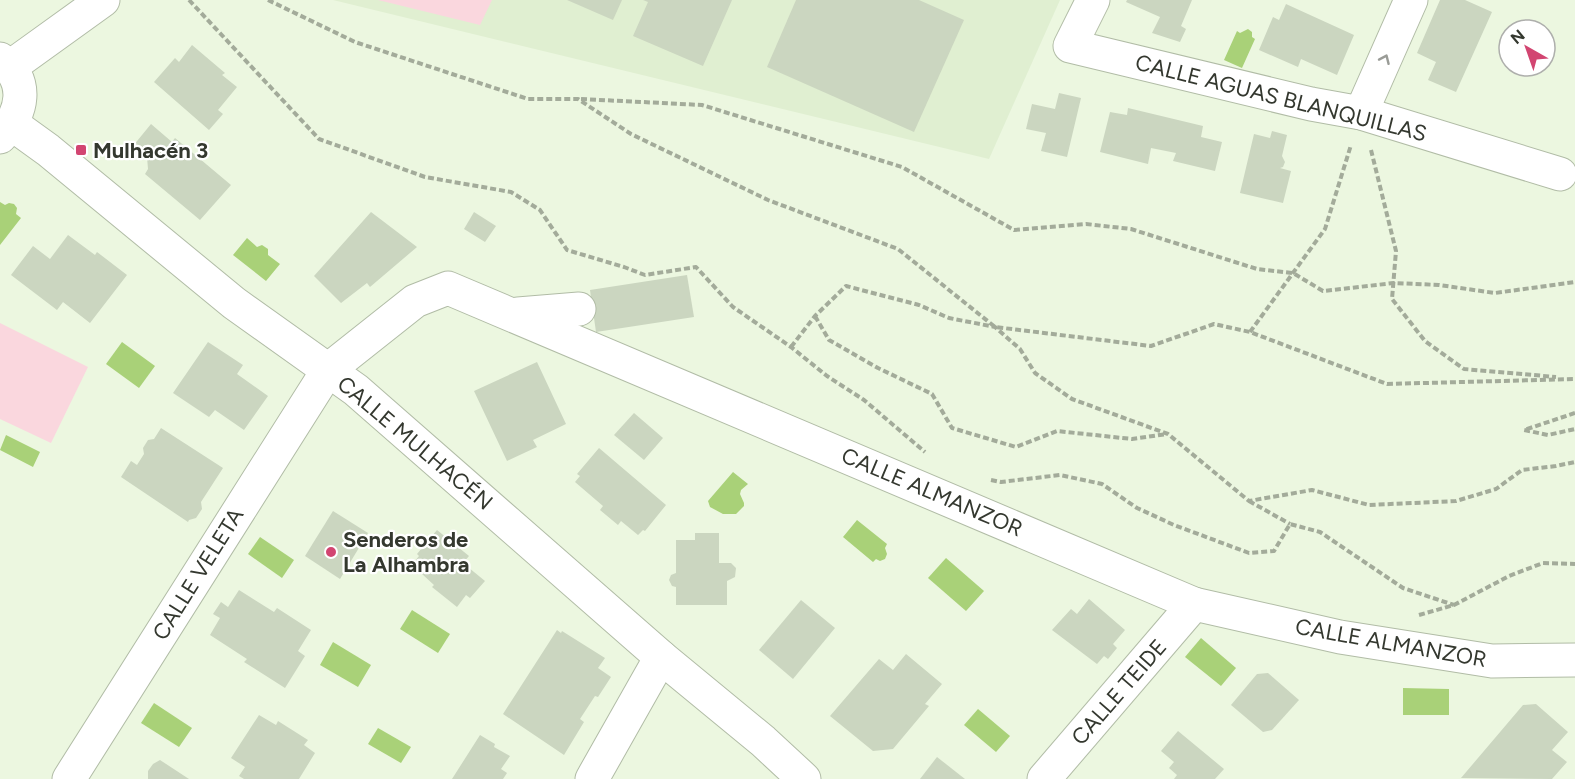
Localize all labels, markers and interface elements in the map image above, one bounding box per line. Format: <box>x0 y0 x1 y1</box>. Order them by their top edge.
north arrow <box>1497 18 1557 78</box>
text: N <box>1507 26 1529 48</box>
street label: CALLE AGUAS BLANQUILLAS <box>1133 49 1429 147</box>
one-way arrow <box>1378 55 1390 66</box>
place label: Mulhacén 3 <box>93 137 208 164</box>
marker: Mulhacén 3 <box>74 143 88 157</box>
street label: CALLE MULHACÉN <box>332 370 498 516</box>
street label: CALLE ALMANZOR <box>837 442 1027 542</box>
street label: CALLE VELETA <box>147 503 249 645</box>
place label: Senderos de La Alhambra <box>343 526 470 578</box>
marker: Senderos de La Alhambra <box>324 545 338 559</box>
street label: CALLE ALMANZOR <box>1293 613 1489 673</box>
street label: CALLE TEIDE <box>1066 634 1172 750</box>

